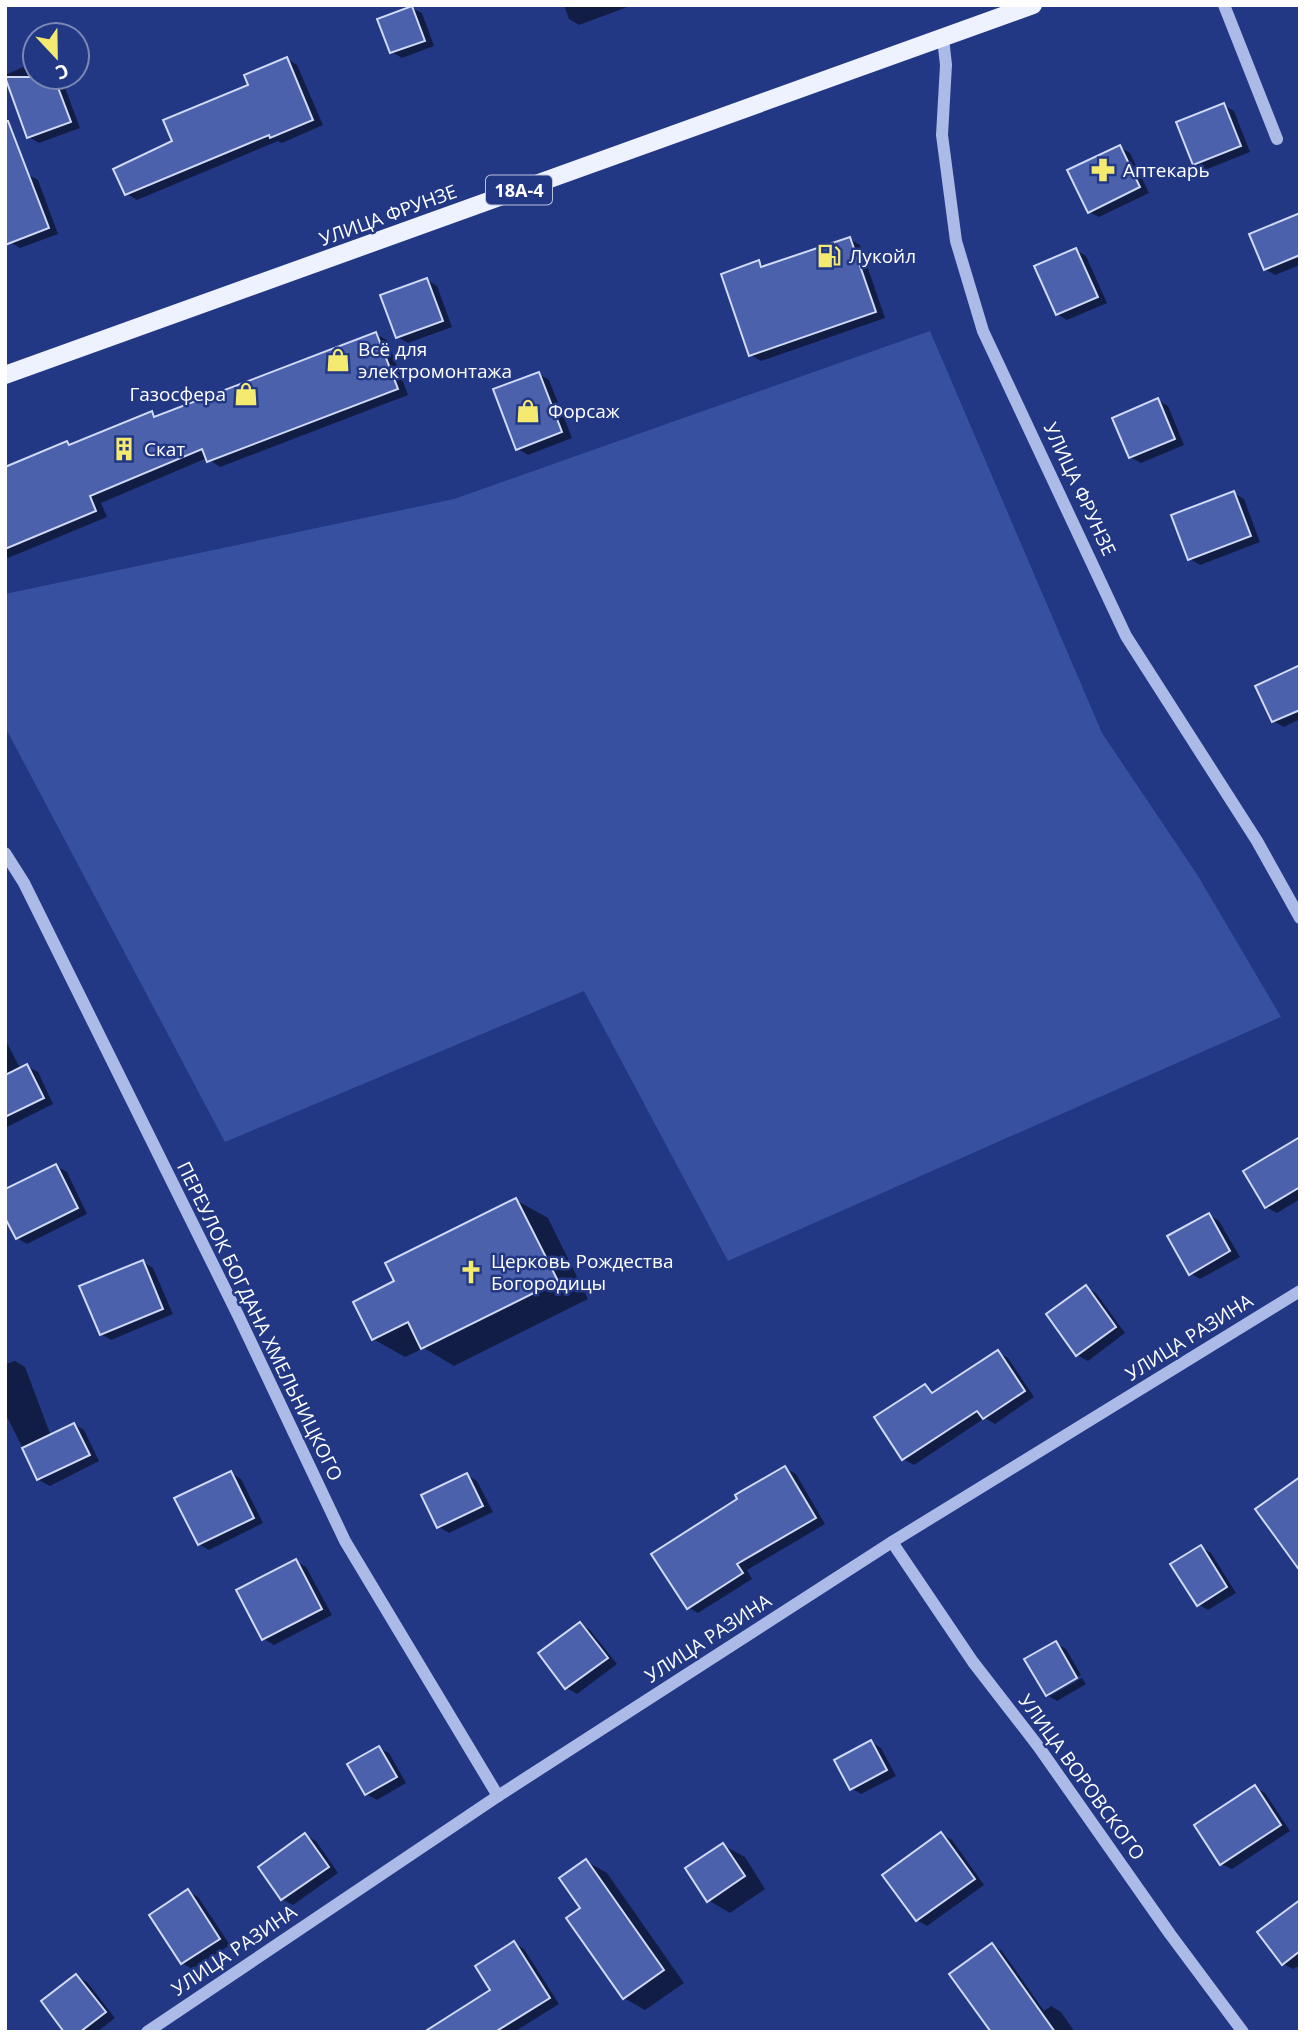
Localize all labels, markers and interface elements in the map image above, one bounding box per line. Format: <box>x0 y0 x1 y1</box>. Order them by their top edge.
north arrow <box>21 21 91 91</box>
text: С <box>52 57 73 86</box>
pharmacy icon: Аптекарь <box>1089 156 1117 184</box>
place label: Аптекарь <box>1123 157 1210 183</box>
road number: 18А-4 <box>486 176 552 204</box>
street label: УЛИЦА ФРУНЗЕ <box>316 178 460 252</box>
fuel station icon: Лукойл <box>815 242 843 270</box>
place label: Лукойл <box>849 243 916 269</box>
place label: Всё для электромонтажа <box>358 336 512 384</box>
shop icon: Всё для электромонтажа <box>324 346 352 374</box>
shop icon: Газосфера <box>232 380 260 408</box>
place label: Газосфера <box>129 381 226 407</box>
shop icon: Форсаж <box>514 397 542 425</box>
place label: Форсаж <box>548 398 620 424</box>
street label: УЛИЦА ФРУНЗЕ <box>1038 418 1122 560</box>
building icon: Скат <box>110 435 138 463</box>
place label: Скат <box>144 436 185 462</box>
street label: ПЕРЕУЛОК БОГДАНА ХМЕЛЬНИЦКОГО <box>171 1157 349 1485</box>
place label: Церковь Рождества Богородицы <box>491 1248 674 1296</box>
church icon: Церковь Рождества Богородицы <box>457 1258 485 1286</box>
street label: УЛИЦА РАЗИНА <box>1120 1287 1258 1387</box>
street label: УЛИЦА РАЗИНА <box>640 1587 776 1689</box>
street label: УЛИЦА ВОРОВСКОГО <box>1013 1689 1151 1865</box>
street label: УЛИЦА РАЗИНА <box>166 1899 302 2001</box>

